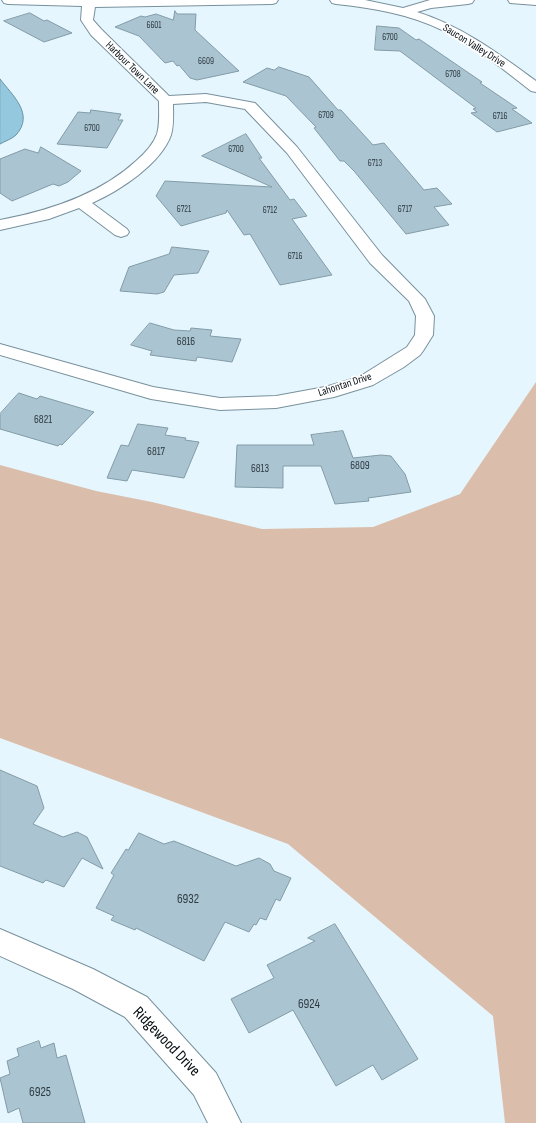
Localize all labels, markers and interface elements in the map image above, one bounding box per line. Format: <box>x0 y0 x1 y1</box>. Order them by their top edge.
house number: 6601 <box>146 21 162 31</box>
street label: Saucon Valley Drive <box>440 21 508 71</box>
house number: 6700 <box>382 33 398 43</box>
street label: Harbour Town Lane <box>102 39 162 97</box>
house number: 6609 <box>198 57 214 67</box>
house number: 6708 <box>445 70 461 80</box>
house number: 6709 <box>318 111 334 121</box>
house number: 6716 <box>493 112 507 122</box>
house number: 6700 <box>84 124 100 134</box>
house number: 6700 <box>228 145 244 155</box>
house number: 6713 <box>368 159 382 169</box>
house number: 6721 <box>177 205 191 215</box>
house number: 6717 <box>398 205 412 215</box>
house number: 6712 <box>263 206 277 216</box>
house number: 6716 <box>288 252 302 262</box>
house number: 6816 <box>177 335 195 349</box>
street label: Lahontan Drive <box>317 370 373 400</box>
house number: 6821 <box>34 413 52 427</box>
house number: 6817 <box>147 445 165 459</box>
house number: 6809 <box>350 459 370 473</box>
house number: 6813 <box>251 462 269 476</box>
house number: 6932 <box>177 892 199 908</box>
house number: 6924 <box>298 997 320 1013</box>
street label: Ridgewood Drive <box>128 1003 204 1081</box>
house number: 6925 <box>29 1085 51 1101</box>

